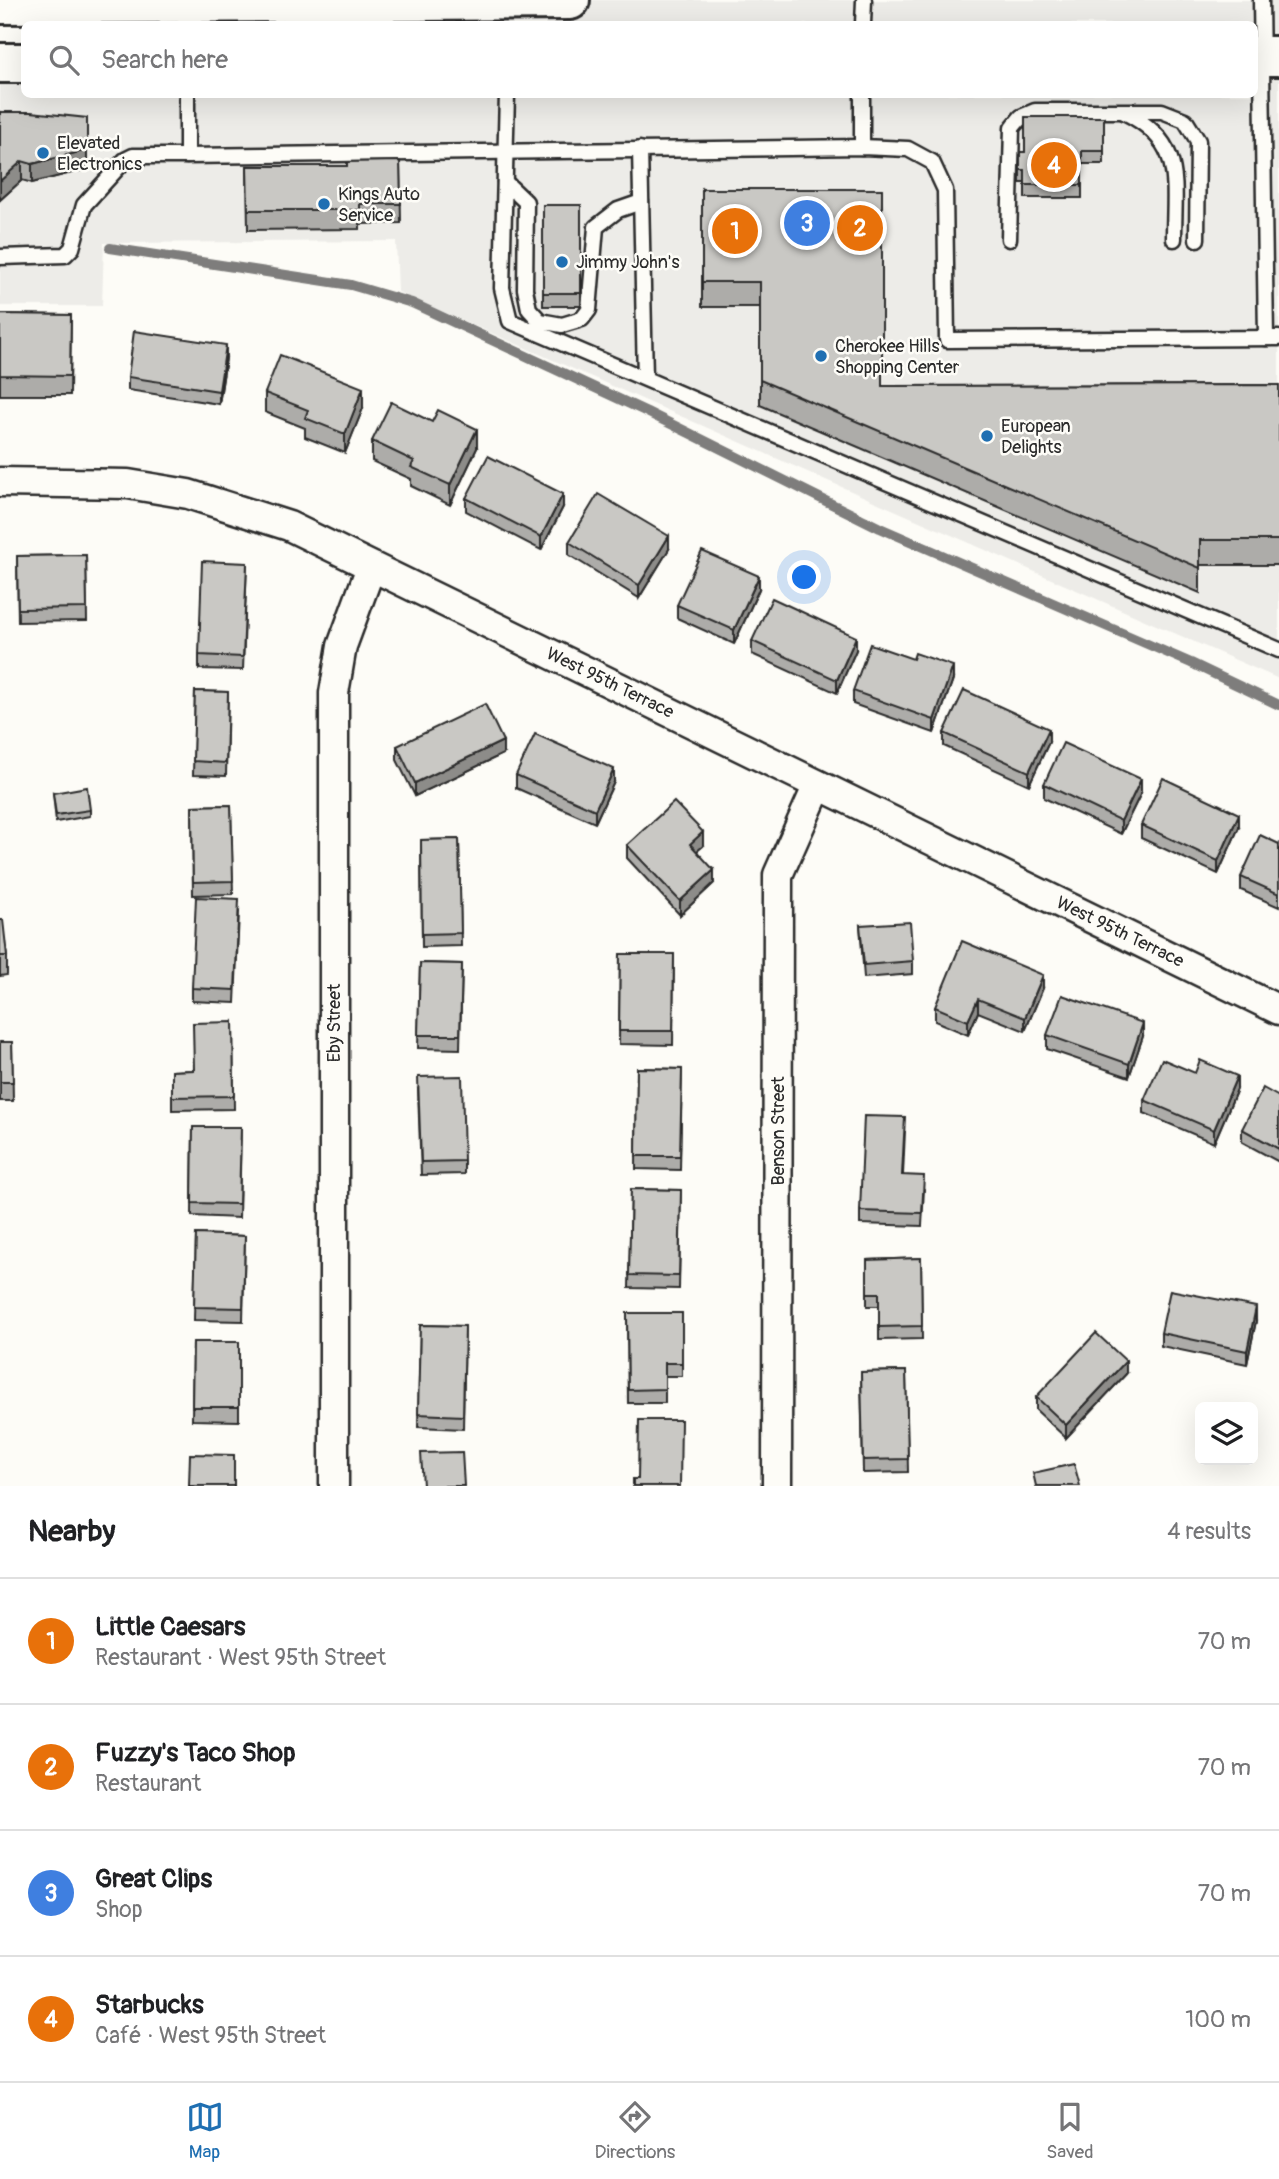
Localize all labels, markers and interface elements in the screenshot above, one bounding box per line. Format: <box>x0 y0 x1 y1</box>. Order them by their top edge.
search box <box>21 21 1258 98</box>
icon: search <box>45 41 83 79</box>
text: Search here <box>101 44 228 76</box>
place label: Elevated Electronics <box>57 132 142 176</box>
pin: 4 <box>1031 139 1077 191</box>
marker: Elevated Electronics <box>35 145 51 161</box>
place label: Kings Auto Service <box>338 183 420 227</box>
marker: Kings Auto Service <box>316 196 332 212</box>
pin: 3 <box>784 197 830 249</box>
pin: 2 <box>837 202 883 254</box>
pin: 1 <box>712 205 758 257</box>
place label: Jimmy John's <box>576 251 679 274</box>
marker: Jimmy John's <box>554 254 570 270</box>
place label: Cherokee Hills Shopping Center <box>835 335 960 379</box>
marker: Cherokee Hills Shopping Center <box>813 348 829 364</box>
place label: European Delights <box>1001 415 1071 459</box>
marker: European Delights <box>979 428 995 444</box>
your location <box>787 560 821 594</box>
street label: West 95th Terrace <box>542 642 678 724</box>
street label: West 95th Terrace <box>1052 891 1188 973</box>
street label: Eby Street <box>323 983 346 1062</box>
street label: Benson Street <box>767 1076 790 1185</box>
map controls <box>1195 1402 1258 1465</box>
button: layers <box>1195 1402 1258 1465</box>
text: Nearby <box>28 1513 115 1550</box>
text: 4 results <box>1167 1517 1251 1546</box>
text: Little Caesars <box>95 1611 245 1643</box>
text: 1 <box>47 1627 56 1656</box>
text: 70 m <box>1198 1627 1251 1656</box>
text: Restaurant · West 95th Street <box>95 1643 386 1672</box>
text: Fuzzy's Taco Shop <box>95 1737 295 1769</box>
text: 2 <box>45 1753 57 1782</box>
text: 70 m <box>1198 1753 1251 1782</box>
text: Restaurant <box>95 1769 201 1798</box>
text: Great Clips <box>95 1863 212 1895</box>
text: 3 <box>45 1879 57 1908</box>
text: 70 m <box>1198 1879 1251 1908</box>
text: Shop <box>95 1895 143 1924</box>
text: Starbucks <box>95 1989 204 2021</box>
text: 4 <box>44 2005 58 2034</box>
text: 100 m <box>1185 2005 1251 2034</box>
text: Café · West 95th Street <box>95 2021 326 2050</box>
tab: Map <box>186 2098 224 2164</box>
tab: Directions <box>595 2098 675 2164</box>
tab: Saved <box>1046 2098 1093 2164</box>

